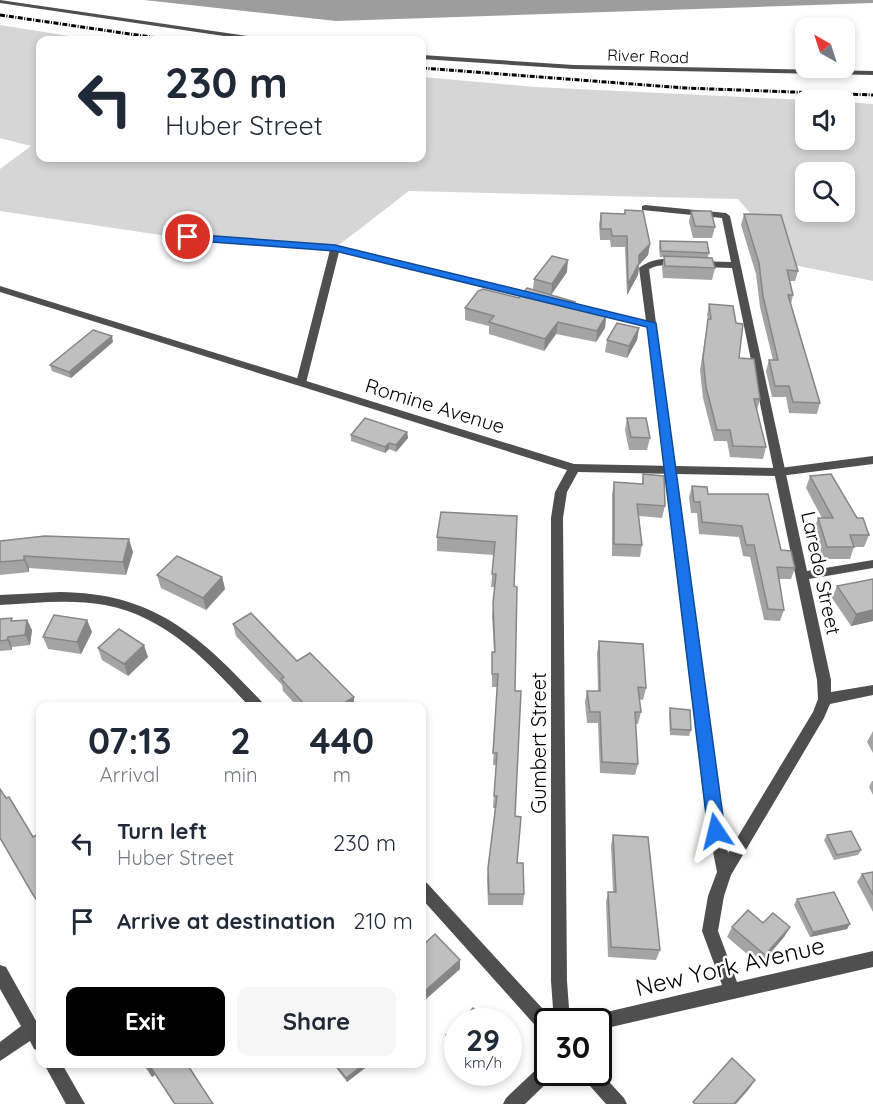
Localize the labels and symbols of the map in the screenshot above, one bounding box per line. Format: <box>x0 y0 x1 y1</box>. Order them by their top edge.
north arrow <box>795 18 855 78</box>
street label: River Road <box>607 45 689 67</box>
pin <box>162 211 213 262</box>
street label: Romine Avenue <box>362 372 508 439</box>
street label: Laredo Street <box>796 509 847 637</box>
street label: Gumbert Street <box>526 672 551 814</box>
position arrow <box>684 799 748 863</box>
street label: New York Avenue <box>632 930 827 1002</box>
speed limit sign: 30 <box>534 1008 612 1086</box>

